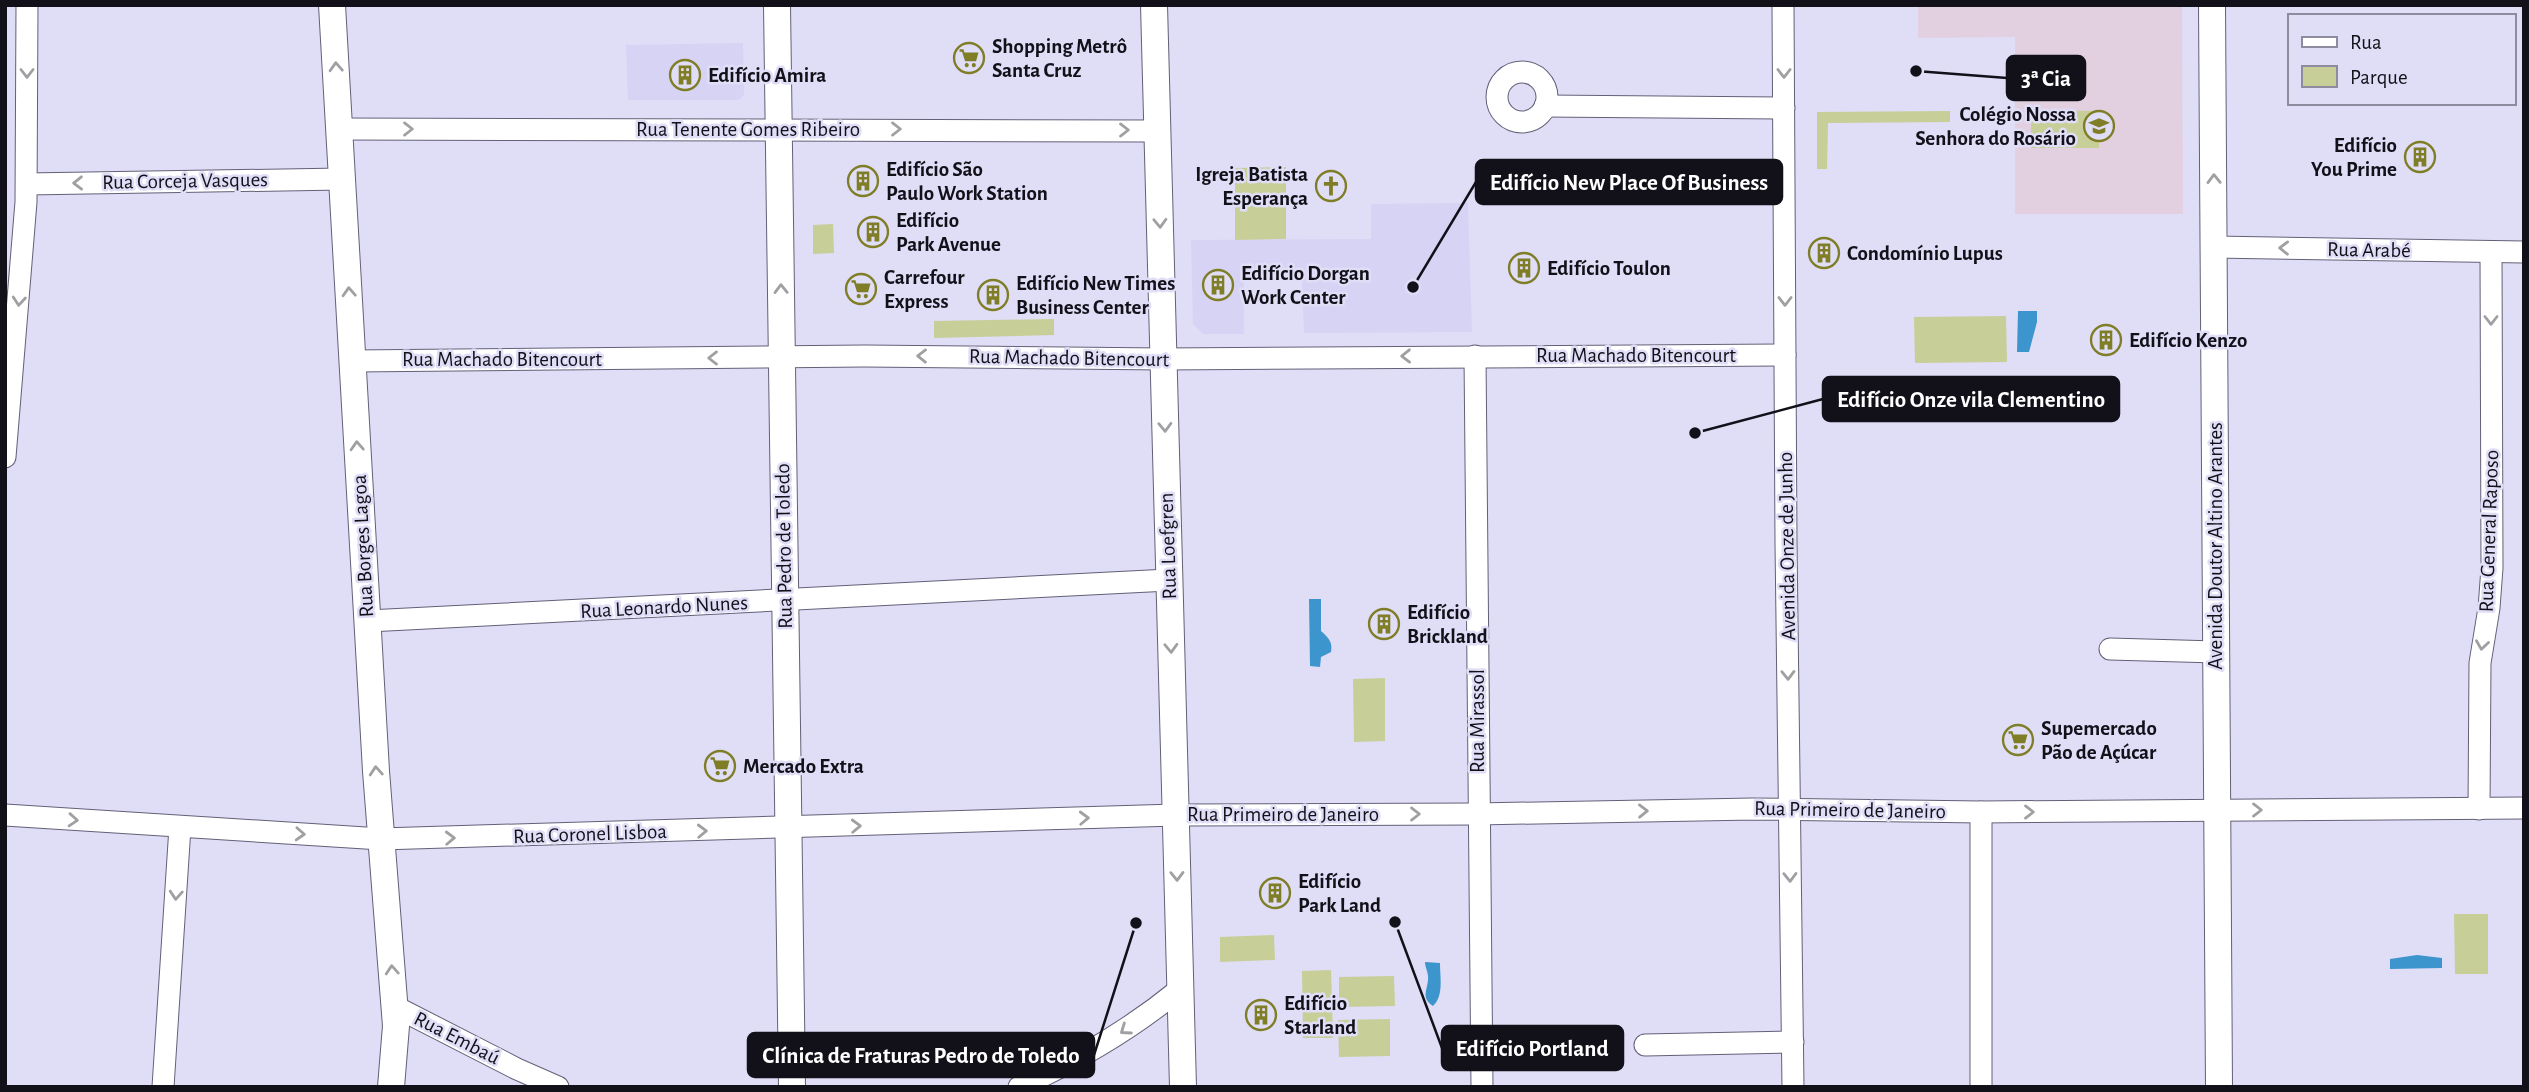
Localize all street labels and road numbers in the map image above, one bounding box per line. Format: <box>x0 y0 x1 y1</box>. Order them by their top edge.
street label: Rua Tenente Gomes Ribeiro <box>636 119 860 140</box>
street label: Rua Corceja Vasques <box>102 169 268 193</box>
street label: Rua Arabé <box>2327 239 2411 261</box>
street label: Rua Machado Bitencourt <box>1536 345 1736 366</box>
street label: Rua Machado Bitencourt <box>969 346 1170 370</box>
street label: Rua Machado Bitencourt <box>402 349 602 370</box>
street label: Avenida Doutor Altino Arantes <box>2205 422 2226 670</box>
street label: Rua General Raposo <box>2476 449 2502 613</box>
street label: Avenida Onze de Junho <box>1775 452 1799 640</box>
street label: Rua Pedro de Toledo <box>772 463 796 629</box>
street label: Rua Borges Lagoa <box>349 474 377 618</box>
street label: Rua Loefgren <box>1156 492 1180 600</box>
street label: Rua Leonardo Nunes <box>580 592 748 622</box>
street label: Rua Mirassol <box>1467 669 1488 773</box>
street label: Rua Primeiro de Janeiro <box>1754 798 1946 822</box>
street label: Rua Primeiro de Janeiro <box>1187 804 1379 825</box>
street label: Rua Coronel Lisboa <box>513 821 668 847</box>
street label: Rua Embaú <box>411 1008 503 1069</box>

